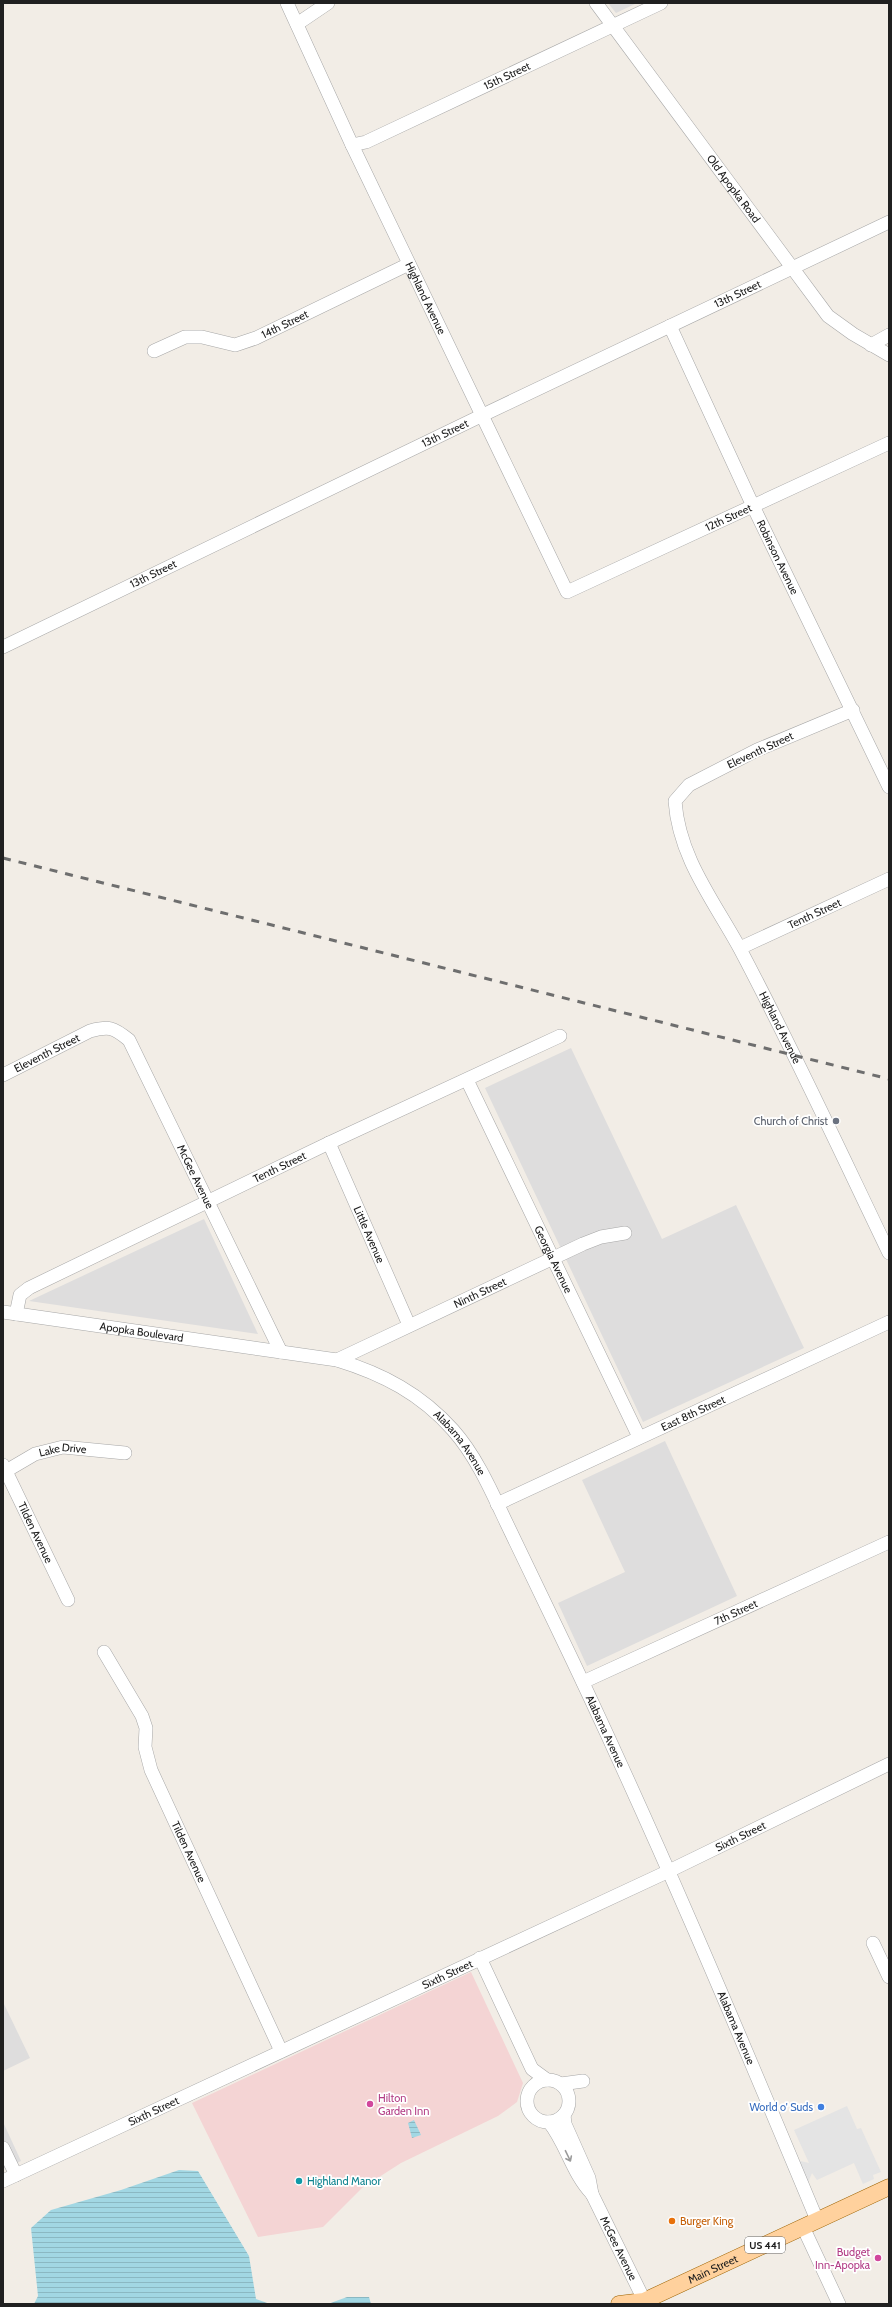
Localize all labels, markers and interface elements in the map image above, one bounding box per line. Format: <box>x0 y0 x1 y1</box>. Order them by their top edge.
street label: 15th Street <box>481 59 533 93</box>
street label: Old Apopka Road <box>704 152 763 225</box>
street label: Highland Avenue <box>402 259 449 337</box>
street label: 13th Street <box>712 277 763 311</box>
street label: 14th Street <box>259 307 311 341</box>
street label: 13th Street <box>419 416 471 450</box>
street label: 12th Street <box>703 500 754 534</box>
street label: Robinson Avenue <box>754 517 802 597</box>
street label: 13th Street <box>128 556 179 591</box>
street label: Eleventh Street <box>725 728 796 771</box>
street label: Tenth Street <box>786 895 844 932</box>
street label: Highland Avenue <box>756 989 804 1066</box>
street label: Eleventh Street <box>12 1030 82 1075</box>
place label: Church of Christ <box>754 1114 828 1128</box>
marker: Church of Christ <box>831 1116 841 1126</box>
street label: McGee Avenue <box>174 1142 217 1211</box>
street label: Tenth Street <box>251 1148 309 1186</box>
street label: Little Avenue <box>351 1204 388 1266</box>
street label: Georgia Avenue <box>531 1223 576 1296</box>
street label: Ninth Street <box>451 1274 509 1311</box>
street label: Apopka Boulevard <box>99 1319 184 1345</box>
street label: East 8th Street <box>659 1392 728 1434</box>
street label: Alabama Avenue <box>431 1407 489 1478</box>
street label: Lake Drive <box>37 1440 88 1460</box>
street label: Tilden Avenue <box>15 1500 56 1566</box>
street label: 7th Street <box>712 1596 760 1628</box>
street label: Alabama Avenue <box>583 1693 628 1770</box>
street label: Sixth Street <box>713 1818 768 1854</box>
street label: Tilden Avenue <box>169 1819 209 1885</box>
street label: Sixth Street <box>420 1956 475 1992</box>
street label: Alabama Avenue <box>714 1989 758 2067</box>
place label: Hilton Garden Inn <box>378 2091 429 2118</box>
street label: Sixth Street <box>126 2093 181 2129</box>
marker: Hilton Garden Inn <box>365 2099 375 2109</box>
place label: World o' Suds <box>749 2100 813 2114</box>
marker: World o' Suds <box>816 2102 826 2112</box>
one-way arrow <box>565 2150 572 2162</box>
place label: Highland Manor <box>307 2174 381 2188</box>
marker: Highland Manor <box>294 2176 304 2186</box>
street label: McGee Avenue <box>597 2214 640 2283</box>
place label: Burger King <box>680 2214 734 2228</box>
marker: Burger King <box>667 2216 677 2226</box>
road number: US 441 <box>745 2237 785 2253</box>
place label: Budget Inn-Apopka <box>815 2245 871 2272</box>
street label: Main Street <box>686 2251 740 2287</box>
marker: Budget Inn-Apopka <box>873 2253 883 2263</box>

